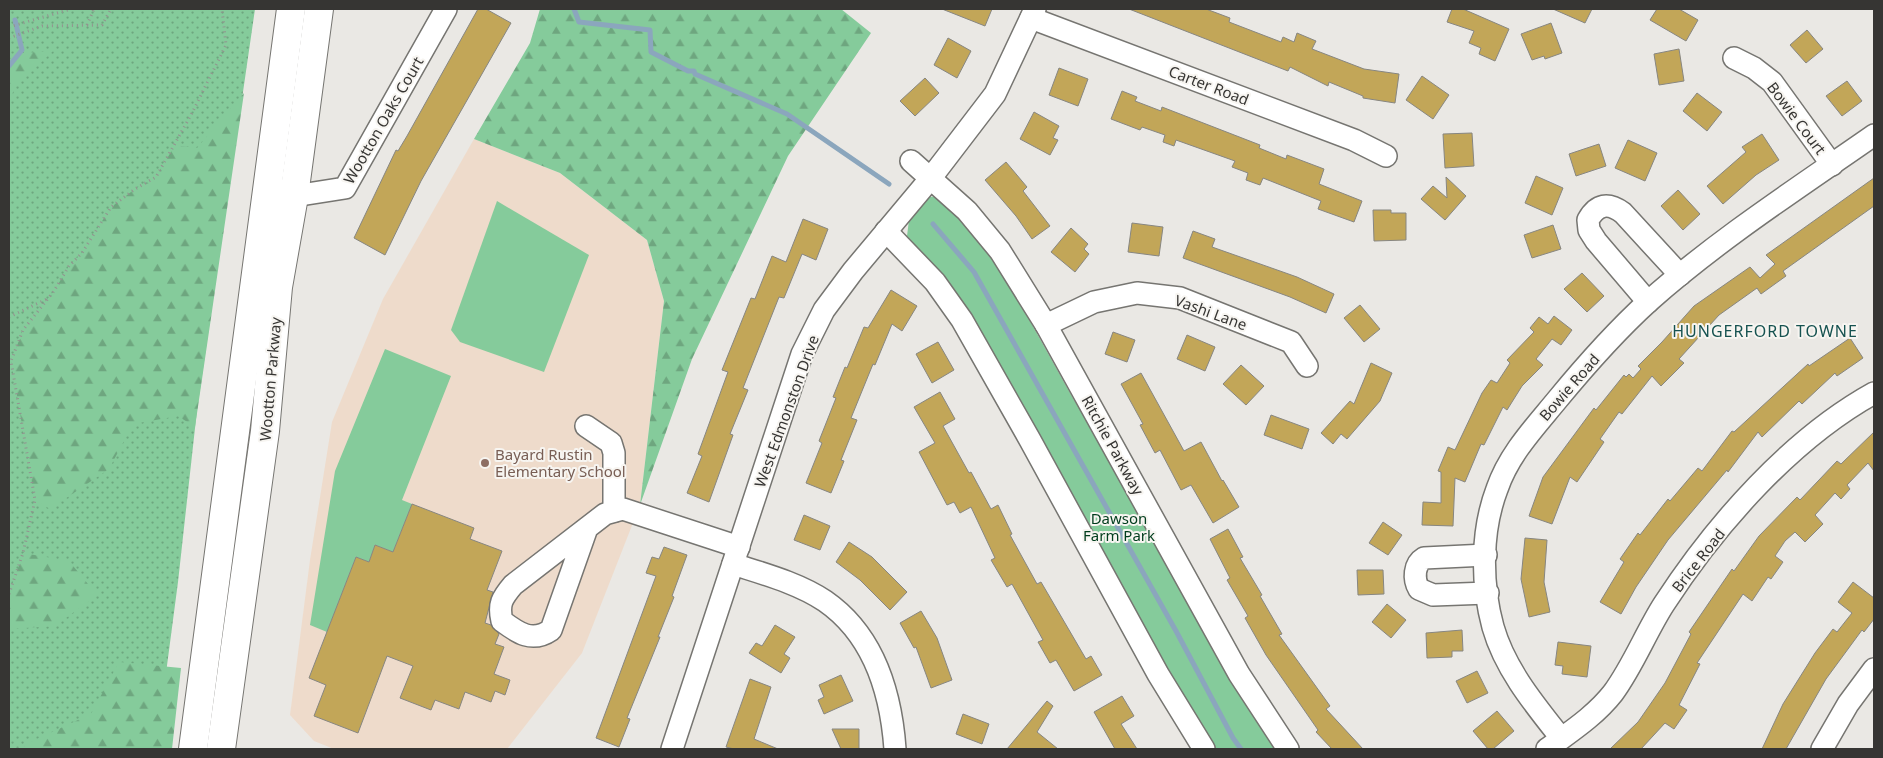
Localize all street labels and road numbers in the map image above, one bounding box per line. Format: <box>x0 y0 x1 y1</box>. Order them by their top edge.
street label: Wootton Oaks Court <box>338 52 428 187</box>
street label: Carter Road <box>1166 61 1252 109</box>
street label: Bowie Court <box>1763 78 1831 159</box>
street label: Vashi Lane <box>1172 290 1250 334</box>
street label: Wootton Parkway <box>255 316 285 442</box>
street label: West Edmonston Drive <box>749 332 823 490</box>
street label: Bowie Road <box>1534 349 1604 425</box>
street label: Ritchie Parkway <box>1077 392 1149 499</box>
street label: Brice Road <box>1667 524 1729 596</box>

